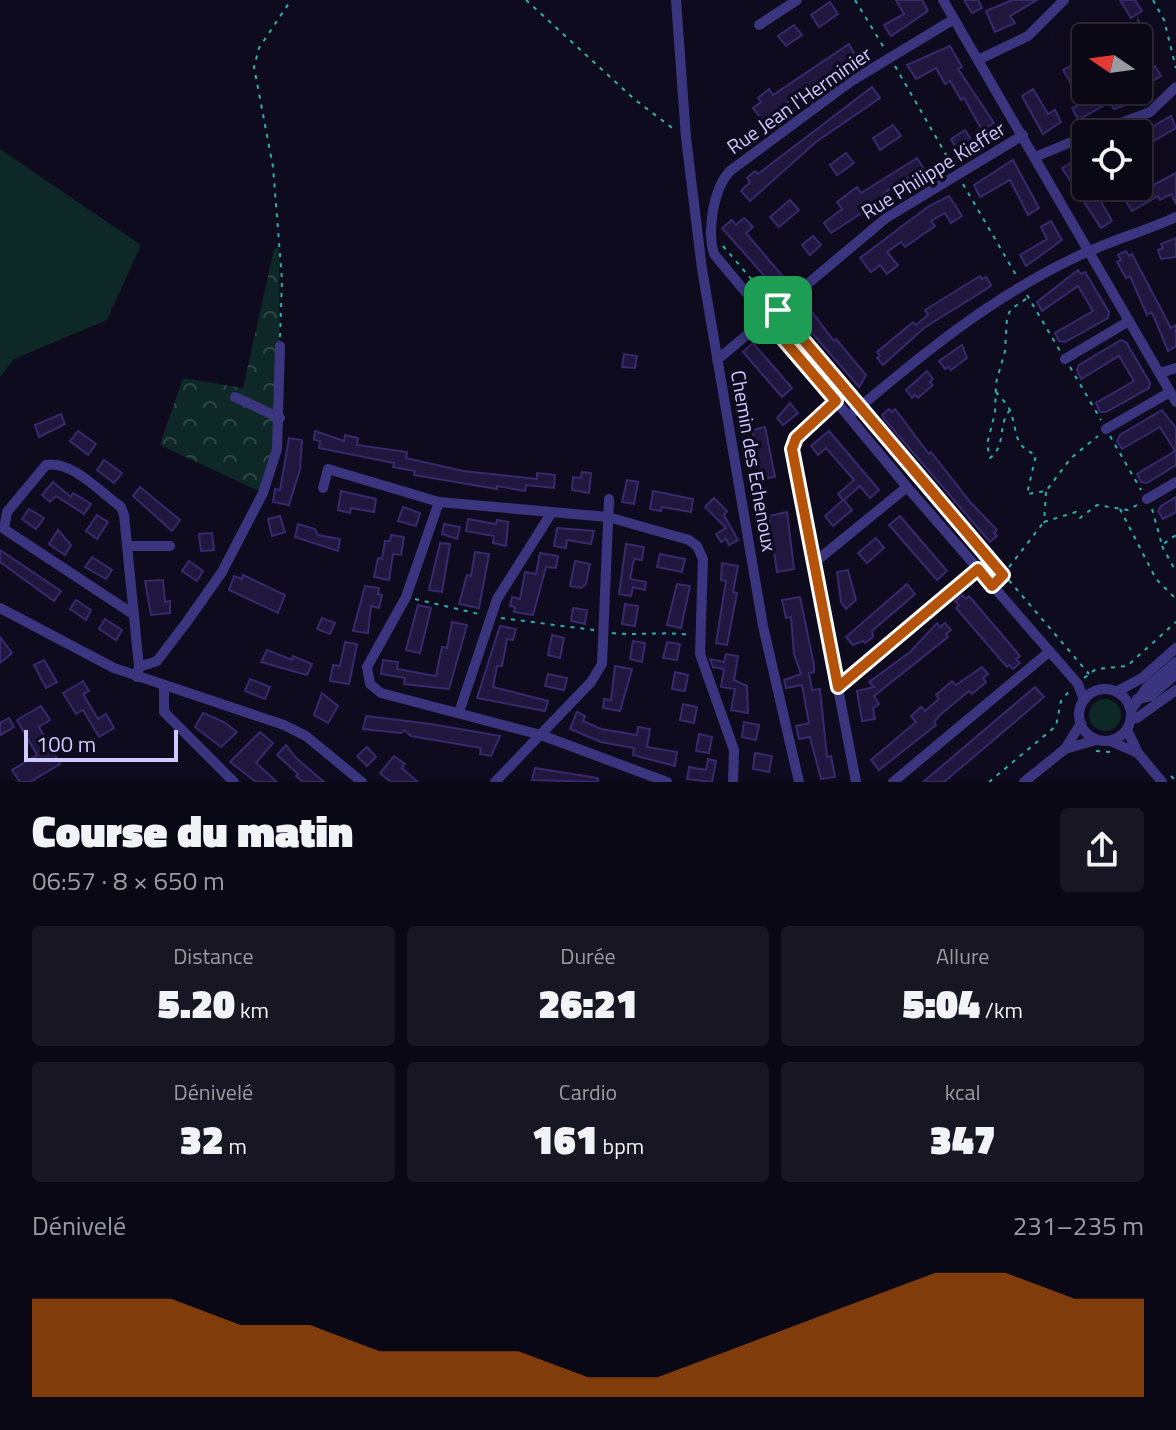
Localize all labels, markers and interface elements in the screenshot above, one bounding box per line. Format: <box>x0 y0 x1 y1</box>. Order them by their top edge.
north arrow <box>1072 24 1152 104</box>
map controls <box>1072 24 1152 200</box>
street label: Rue Jean l'Herminier <box>720 38 878 162</box>
street label: Rue Philippe Kieffer <box>855 113 1011 227</box>
button: locate <box>1072 120 1152 200</box>
pin <box>744 276 812 344</box>
icon: arrive <box>756 288 800 332</box>
street label: Chemin des Echenoux <box>723 368 785 554</box>
scale bar <box>24 726 178 762</box>
text: 100 m <box>36 727 96 761</box>
text: Course du matin <box>32 797 353 864</box>
button: share <box>1060 808 1144 892</box>
text: 06:57 · 8 × 650 m <box>32 861 225 900</box>
text: Distance <box>173 939 254 973</box>
text: Durée <box>560 939 616 973</box>
text: Allure <box>936 939 989 973</box>
text: 5.20 <box>158 973 235 1034</box>
text: 26:21 <box>538 973 638 1034</box>
text: 5:04 <box>902 973 980 1034</box>
text: km <box>235 993 269 1027</box>
text: /km <box>980 993 1023 1027</box>
text: Dénivelé <box>174 1075 253 1109</box>
text: Cardio <box>559 1075 617 1109</box>
text: kcal <box>945 1075 981 1109</box>
text: 32 <box>180 1109 224 1170</box>
text: 161 <box>532 1109 598 1170</box>
text: 347 <box>930 1109 996 1170</box>
text: m <box>224 1129 247 1163</box>
text: bpm <box>598 1129 644 1163</box>
text: Dénivelé <box>32 1206 126 1245</box>
text: 231–235 m <box>1013 1206 1144 1245</box>

